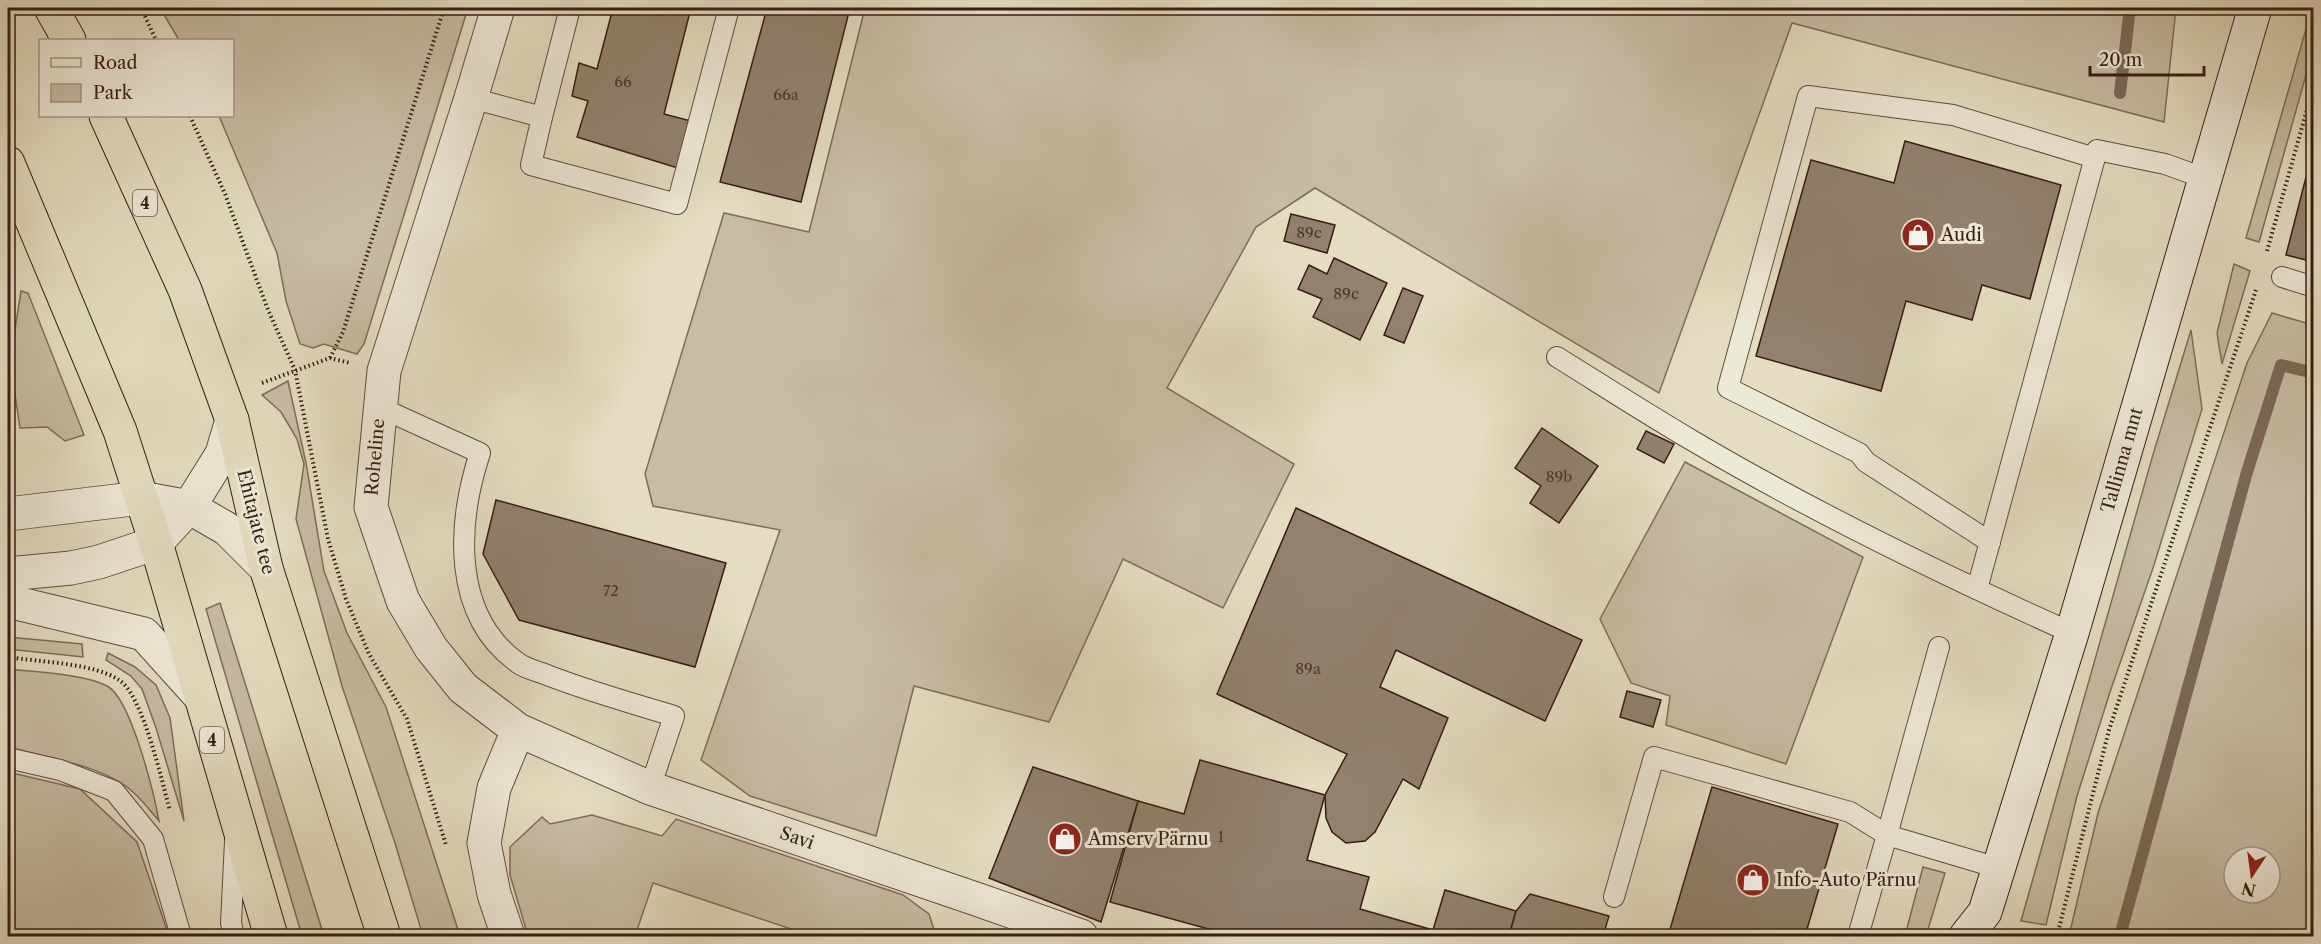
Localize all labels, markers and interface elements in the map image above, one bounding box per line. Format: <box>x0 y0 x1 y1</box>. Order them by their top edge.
legend <box>39 39 234 117</box>
scale bar <box>2090 39 2204 77</box>
text: 20 m <box>2099 49 2143 71</box>
text: Road <box>93 52 138 74</box>
house number: 66 <box>614 72 632 91</box>
text: Park <box>93 82 134 104</box>
house number: 66a <box>773 85 799 104</box>
road number: 4 <box>133 190 157 216</box>
shop icon: Audi <box>1900 217 1936 253</box>
house number: 89c <box>1296 223 1322 242</box>
place label: Audi <box>1940 224 1982 246</box>
house number: 89c <box>1333 284 1359 303</box>
street label: Tallinna mnt <box>2096 404 2148 515</box>
street label: Roheline <box>361 417 389 497</box>
street label: Ehitajate tee <box>232 467 280 577</box>
house number: 89b <box>1546 467 1572 486</box>
house number: 72 <box>603 581 619 600</box>
house number: 89a <box>1295 659 1321 678</box>
road number: 4 <box>200 727 224 753</box>
shop icon: Amserv Pärnu <box>1047 821 1083 857</box>
street label: Savi <box>777 822 818 854</box>
house number: 1 <box>1218 827 1225 846</box>
place label: Amserv Pärnu <box>1087 828 1209 850</box>
north arrow <box>2222 845 2282 905</box>
shop icon: Info-Auto Pärnu <box>1735 862 1771 898</box>
place label: Info-Auto Pärnu <box>1776 869 1917 891</box>
text: N <box>2240 878 2258 901</box>

